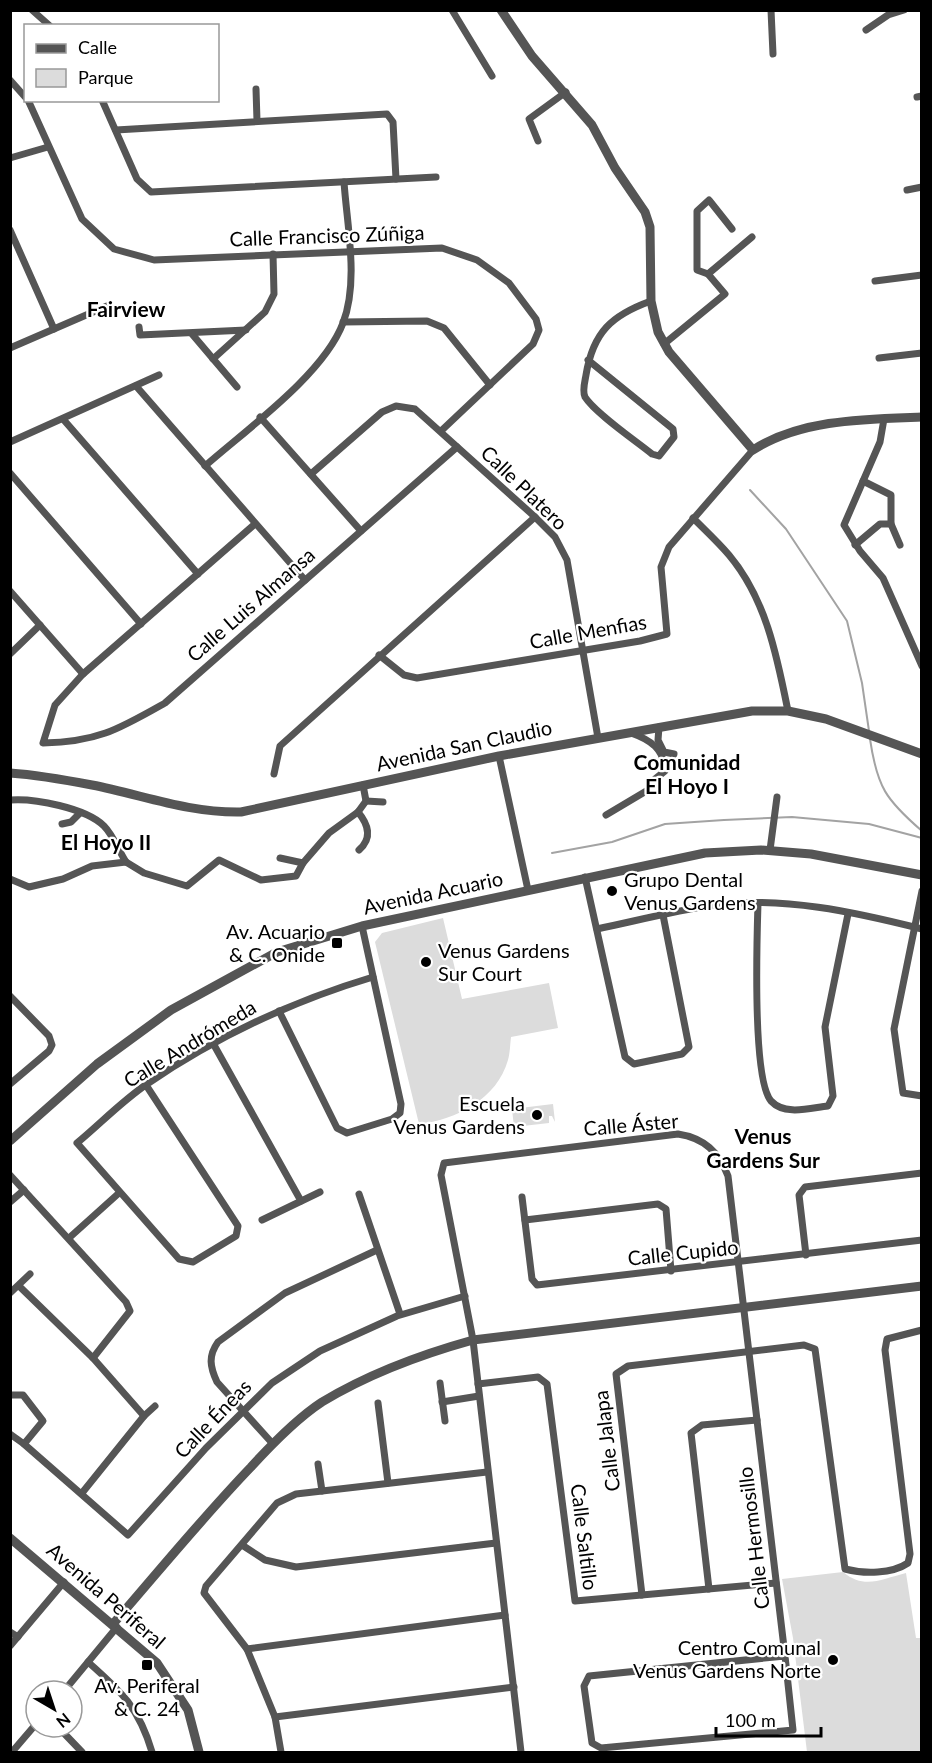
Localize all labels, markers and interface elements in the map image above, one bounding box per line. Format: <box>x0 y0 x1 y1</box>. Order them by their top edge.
legend <box>24 24 219 102</box>
text: Calle <box>78 36 117 58</box>
text: Parque <box>78 66 133 88</box>
street label: Calle Francisco Zúñiga <box>229 220 425 250</box>
district label: Fairview <box>87 296 165 321</box>
street label: Calle Platero <box>477 440 573 534</box>
street label: Calle Luis Almansa <box>182 542 319 666</box>
street label: Calle Menfias <box>527 609 648 653</box>
street label: Avenida San Claudio <box>374 715 554 775</box>
district label: Comunidad El Hoyo I <box>634 749 740 798</box>
district label: El Hoyo II <box>61 829 151 854</box>
street label: Avenida Acuario <box>361 865 505 919</box>
place label: Grupo Dental Venus Gardens <box>624 867 756 914</box>
marker: Grupo Dental Venus Gardens <box>605 884 619 898</box>
place label: Av. Acuario & C. Onide <box>226 919 325 966</box>
marker: Av. Acuario & C. Onide <box>330 936 344 950</box>
place label: Venus Gardens Sur Court <box>438 938 570 985</box>
marker: Venus Gardens Sur Court <box>419 955 433 969</box>
street label: Calle Andrómeda <box>119 994 260 1092</box>
place label: Escuela Venus Gardens <box>393 1091 525 1138</box>
marker: Escuela Venus Gardens <box>530 1108 544 1122</box>
street label: Calle Áster <box>583 1108 680 1140</box>
district label: Venus Gardens Sur <box>706 1123 820 1172</box>
street label: Calle Cupido <box>626 1234 740 1270</box>
street label: Calle Éneas <box>169 1374 256 1463</box>
street label: Calle Jalapa <box>588 1389 624 1493</box>
street label: Calle Hermosillo <box>732 1466 774 1611</box>
street label: Calle Saltillo <box>567 1482 603 1591</box>
street label: Avenida Periferal <box>43 1537 171 1653</box>
place label: Centro Comunal Venus Gardens Norte <box>633 1635 821 1682</box>
marker: Centro Comunal Venus Gardens Norte <box>826 1653 840 1667</box>
marker: Av. Periferal & C. 24 <box>140 1658 154 1672</box>
place label: Av. Periferal & C. 24 <box>94 1673 200 1720</box>
north arrow <box>24 1679 84 1739</box>
scale bar <box>716 1700 821 1738</box>
text: 100 m <box>725 1709 776 1731</box>
text: N <box>53 1710 75 1732</box>

